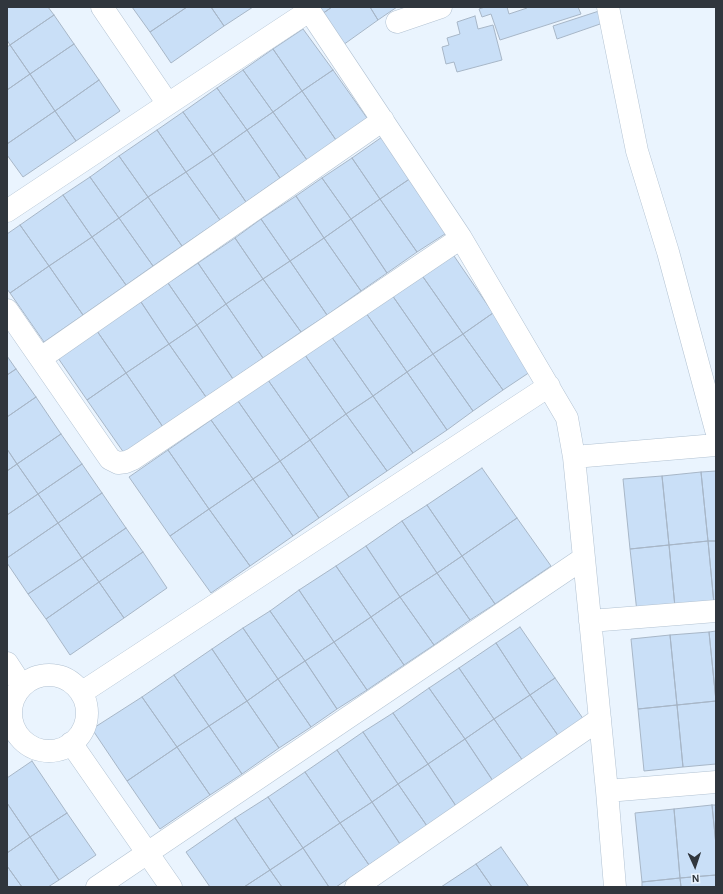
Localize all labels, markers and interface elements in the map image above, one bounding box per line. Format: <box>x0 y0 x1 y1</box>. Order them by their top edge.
north arrow <box>675 846 715 886</box>
text: N <box>692 873 700 884</box>

